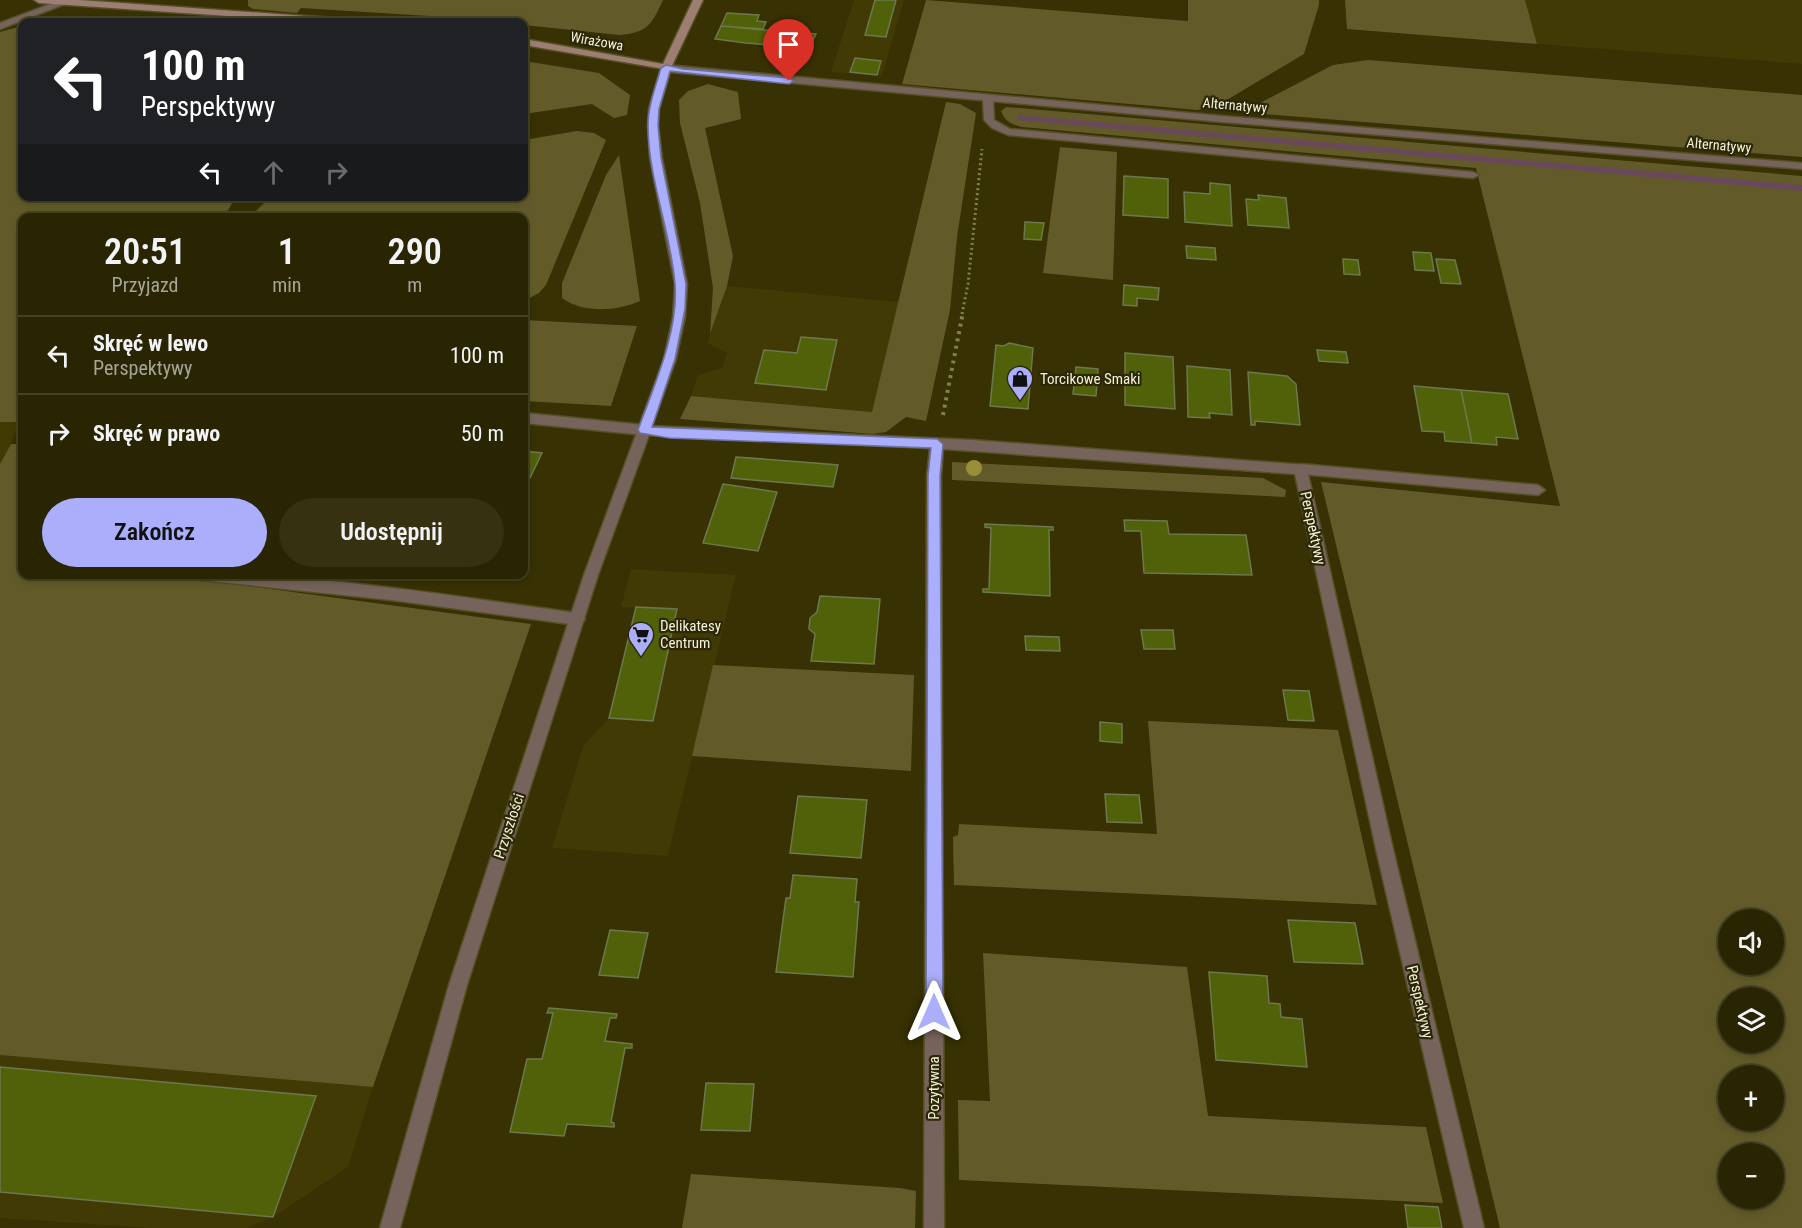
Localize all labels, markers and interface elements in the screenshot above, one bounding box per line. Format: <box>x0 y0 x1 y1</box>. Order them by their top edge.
pin <box>763 19 814 81</box>
street label: Wirażowa <box>569 28 625 54</box>
icon: arrive <box>772 28 805 61</box>
text: 100 m <box>141 41 246 90</box>
icon: left <box>42 42 120 120</box>
text: Perspektywy <box>141 91 275 123</box>
street label: Alternatywy <box>1202 94 1268 116</box>
street label: Alternatywy <box>1686 134 1752 156</box>
icon: left <box>194 156 227 189</box>
icon: ahead <box>257 156 290 189</box>
icon: right <box>320 156 353 189</box>
text: 20:51 <box>104 231 186 273</box>
text: 1 <box>278 231 296 273</box>
text: 290 <box>388 231 442 273</box>
text: Przyjazd <box>112 273 179 297</box>
text: min <box>272 273 301 297</box>
text: m <box>407 273 422 297</box>
text: Skręć w lewo <box>93 331 208 356</box>
icon: left <box>42 339 75 372</box>
text: 100 m <box>450 343 504 368</box>
text: Perspektywy <box>93 356 192 380</box>
shop icon: Torcikowe Smaki <box>1005 364 1035 402</box>
place label: Torcikowe Smaki <box>1040 370 1140 388</box>
icon: right <box>42 417 75 450</box>
text: Skręć w prawo <box>93 421 220 446</box>
text: 50 m <box>461 421 504 446</box>
street label: Perspektywy <box>1296 490 1330 566</box>
button: Zakończ <box>42 498 267 567</box>
button: Udostępnij <box>279 498 504 567</box>
place label: Delikatesy Centrum <box>660 617 721 652</box>
supermarket icon: Delikatesy Centrum <box>626 620 656 658</box>
street label: Przyszłości <box>490 791 528 861</box>
map controls <box>1718 909 1784 1209</box>
button: sound <box>1718 909 1784 975</box>
street label: Perspektywy <box>1403 964 1437 1040</box>
position arrow <box>902 980 966 1044</box>
button: layers <box>1718 987 1784 1053</box>
street label: Pozytywna <box>925 1056 943 1120</box>
button: + <box>1718 1065 1784 1131</box>
button: − <box>1718 1143 1784 1209</box>

